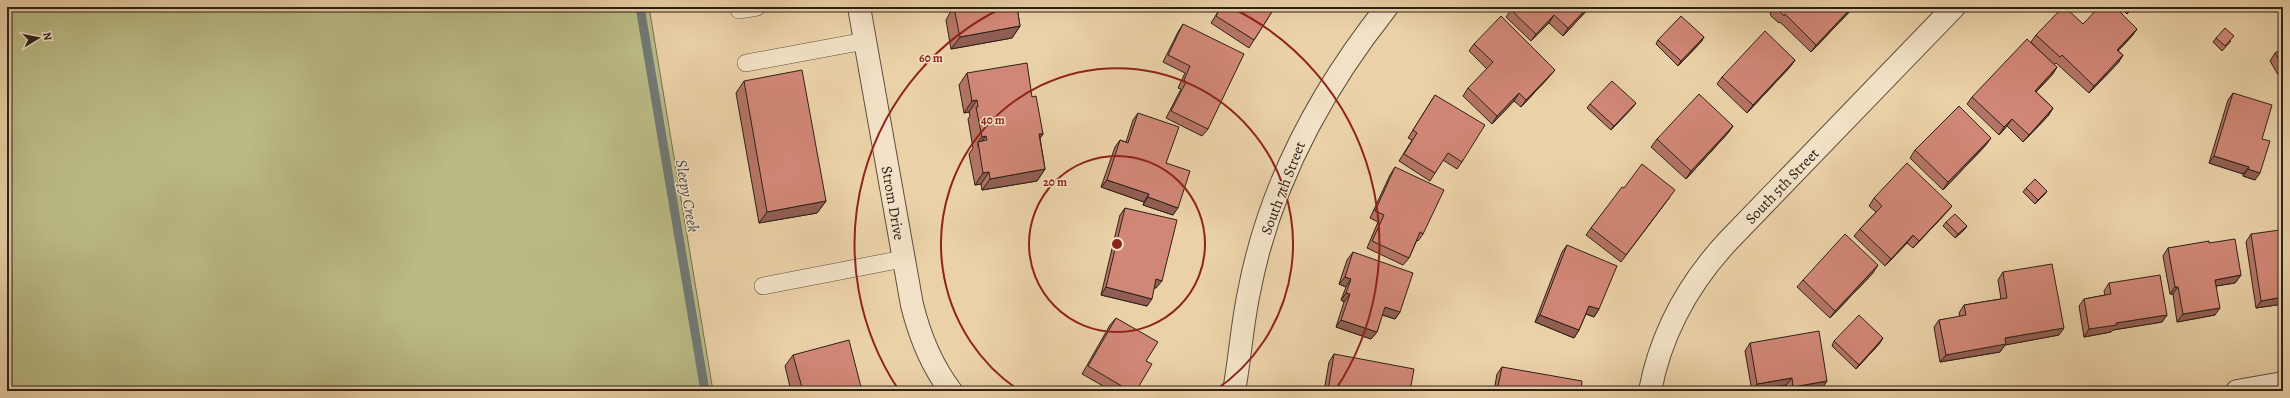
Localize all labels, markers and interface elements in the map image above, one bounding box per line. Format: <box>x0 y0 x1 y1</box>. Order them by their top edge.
north arrow <box>18 18 58 58</box>
text: N <box>39 31 55 42</box>
text: 60 m <box>919 50 943 66</box>
text: 40 m <box>981 112 1005 128</box>
street label: South 7th Street <box>1256 138 1310 237</box>
street label: South 5th Street <box>1741 144 1823 228</box>
water label: Sleepy Creek <box>670 158 704 234</box>
street label: Strom Drive <box>877 164 909 242</box>
text: 20 m <box>1043 174 1067 190</box>
centre of rings <box>1110 237 1124 251</box>

